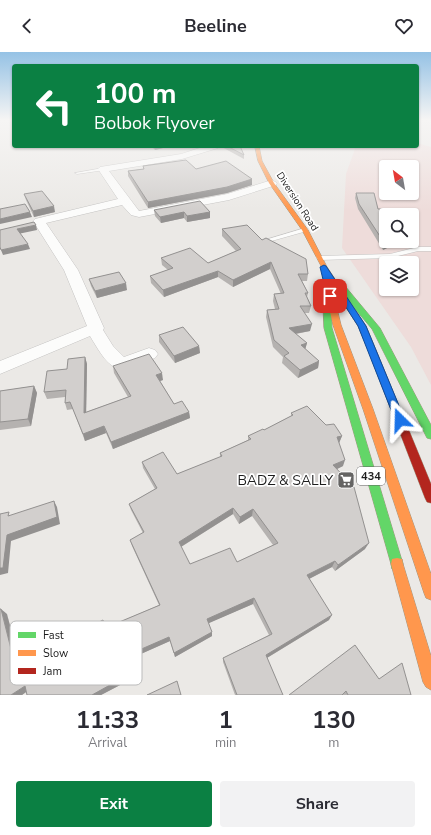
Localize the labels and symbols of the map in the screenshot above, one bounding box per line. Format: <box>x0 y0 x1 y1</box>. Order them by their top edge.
north arrow <box>379 160 419 200</box>
street label: Diversion Road <box>273 169 322 234</box>
pin <box>313 279 347 313</box>
position arrow <box>379 399 421 441</box>
road number: 434 <box>357 467 385 485</box>
supermarket icon: BADZ & SALLY <box>336 470 356 490</box>
place label: BADZ & SALLY <box>237 471 334 490</box>
legend <box>10 621 142 685</box>
text: Fast <box>43 628 64 643</box>
text: Slow <box>43 646 68 661</box>
text: Jam <box>42 664 62 679</box>

